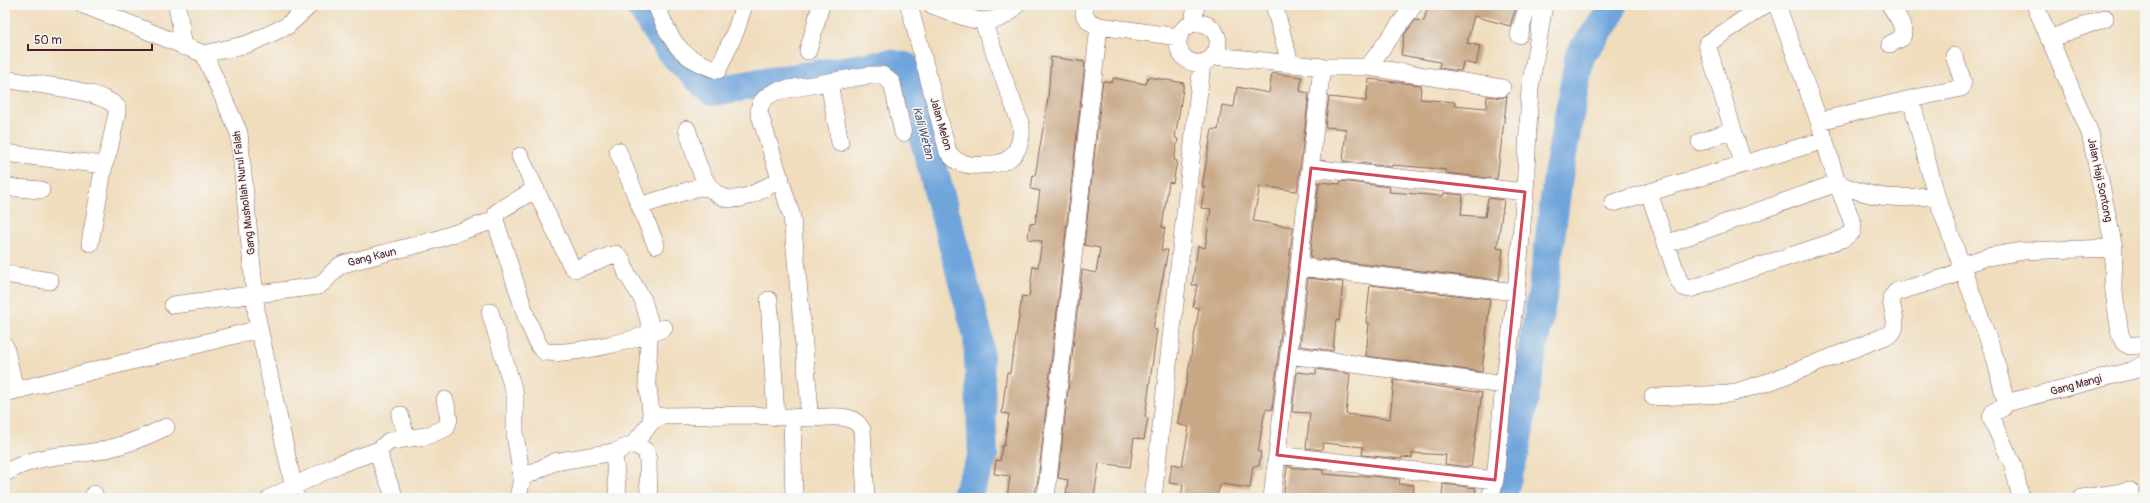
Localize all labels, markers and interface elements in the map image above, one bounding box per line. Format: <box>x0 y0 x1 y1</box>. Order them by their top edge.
scale bar <box>28 26 152 52</box>
text: 50 m <box>34 33 62 48</box>
street label: Jalan Melon <box>927 96 955 152</box>
water label: Kali Wetan <box>909 105 937 162</box>
street label: Gang Mushollah Nurul Falah <box>230 130 258 256</box>
street label: Jalan Haji Sontong <box>2085 137 2115 224</box>
street label: Gang Kaun <box>346 245 398 269</box>
street label: Gang Mangi <box>2049 372 2103 398</box>

